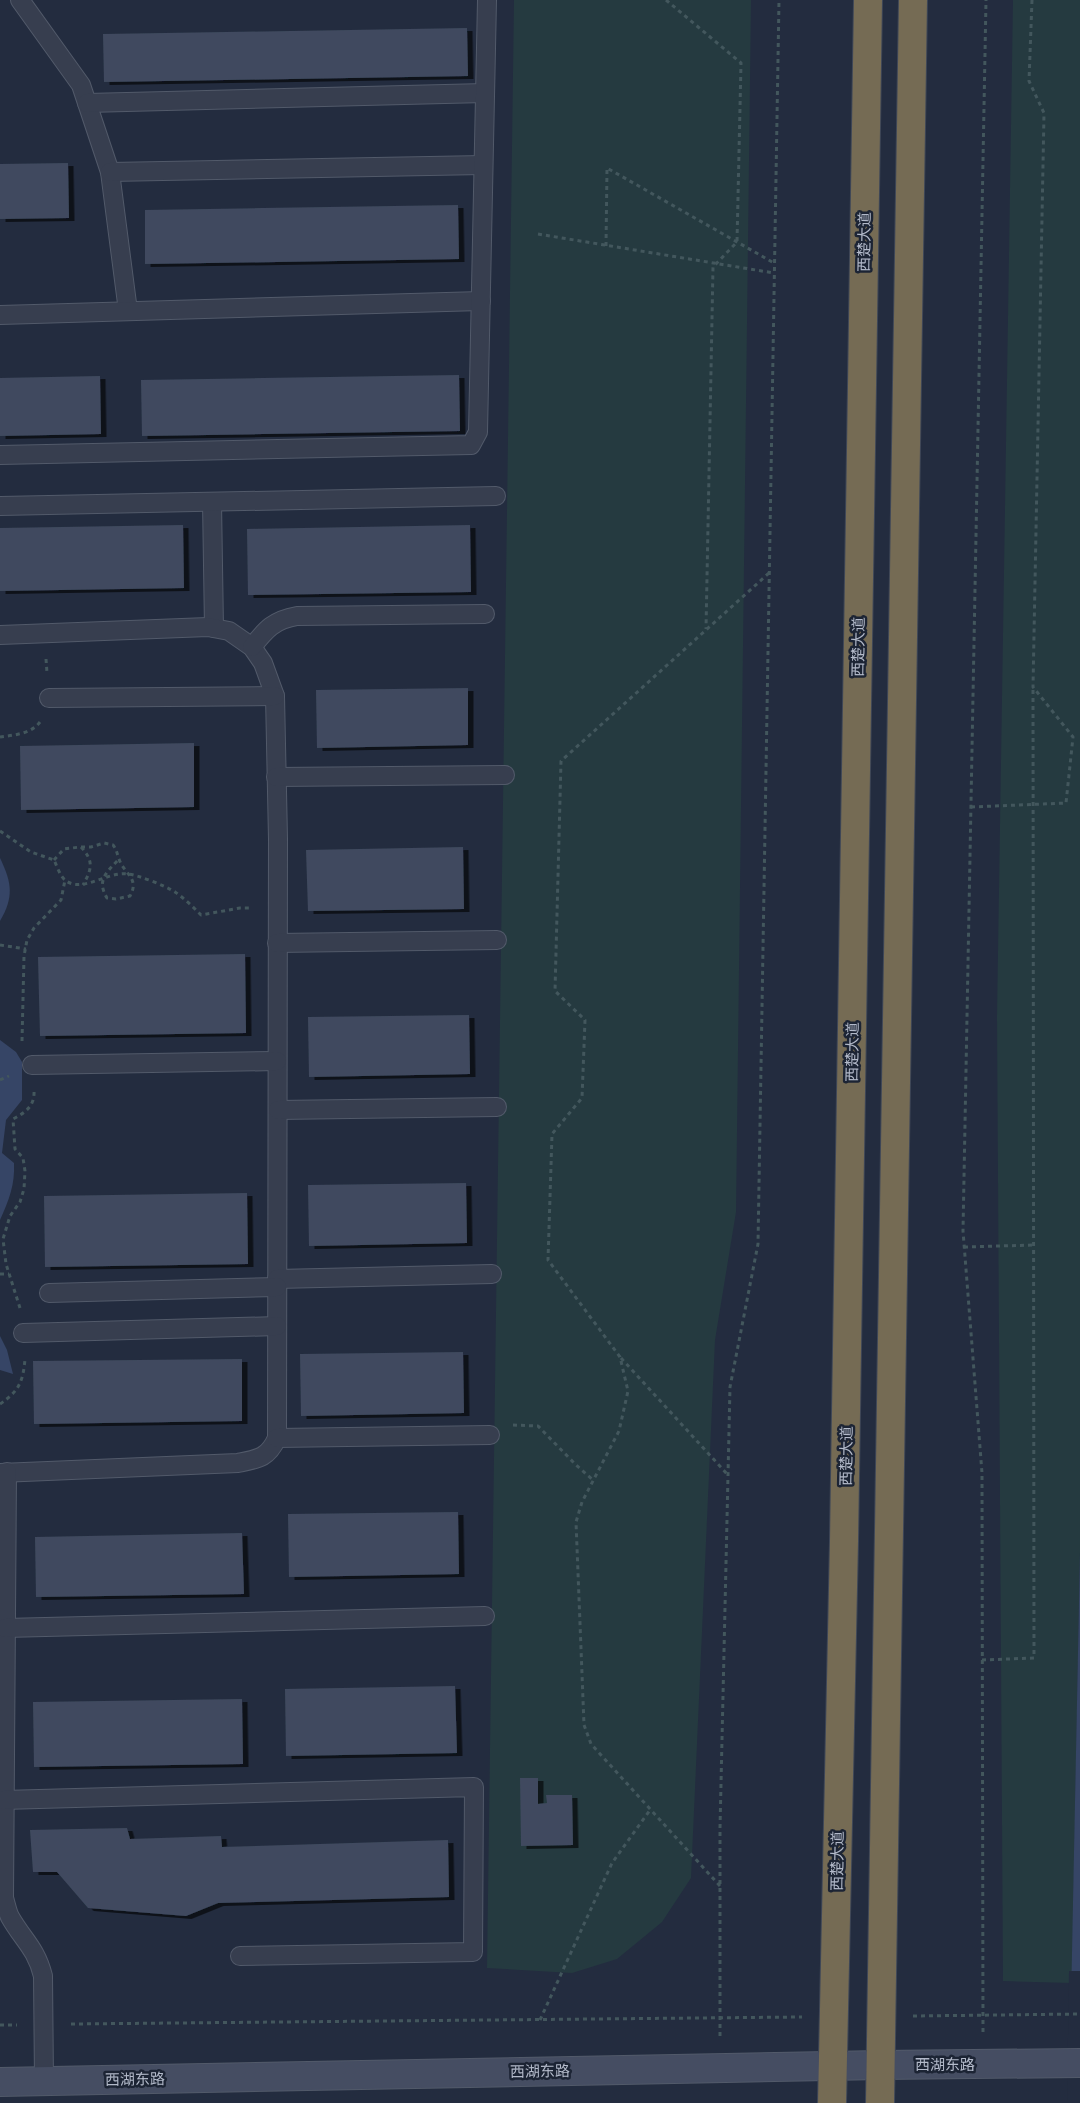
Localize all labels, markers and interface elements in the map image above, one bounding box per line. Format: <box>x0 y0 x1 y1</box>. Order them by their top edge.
street label: 西楚大道 <box>855 212 873 272</box>
street label: 西楚大道 <box>849 617 867 677</box>
street label: 西楚大道 <box>843 1022 861 1082</box>
street label: 西楚大道 <box>837 1426 855 1486</box>
street label: 西楚大道 <box>828 1831 846 1891</box>
street label: 西湖东路 <box>915 2056 975 2073</box>
street label: 西湖东路 <box>510 2062 570 2080</box>
street label: 西湖东路 <box>105 2070 165 2088</box>

